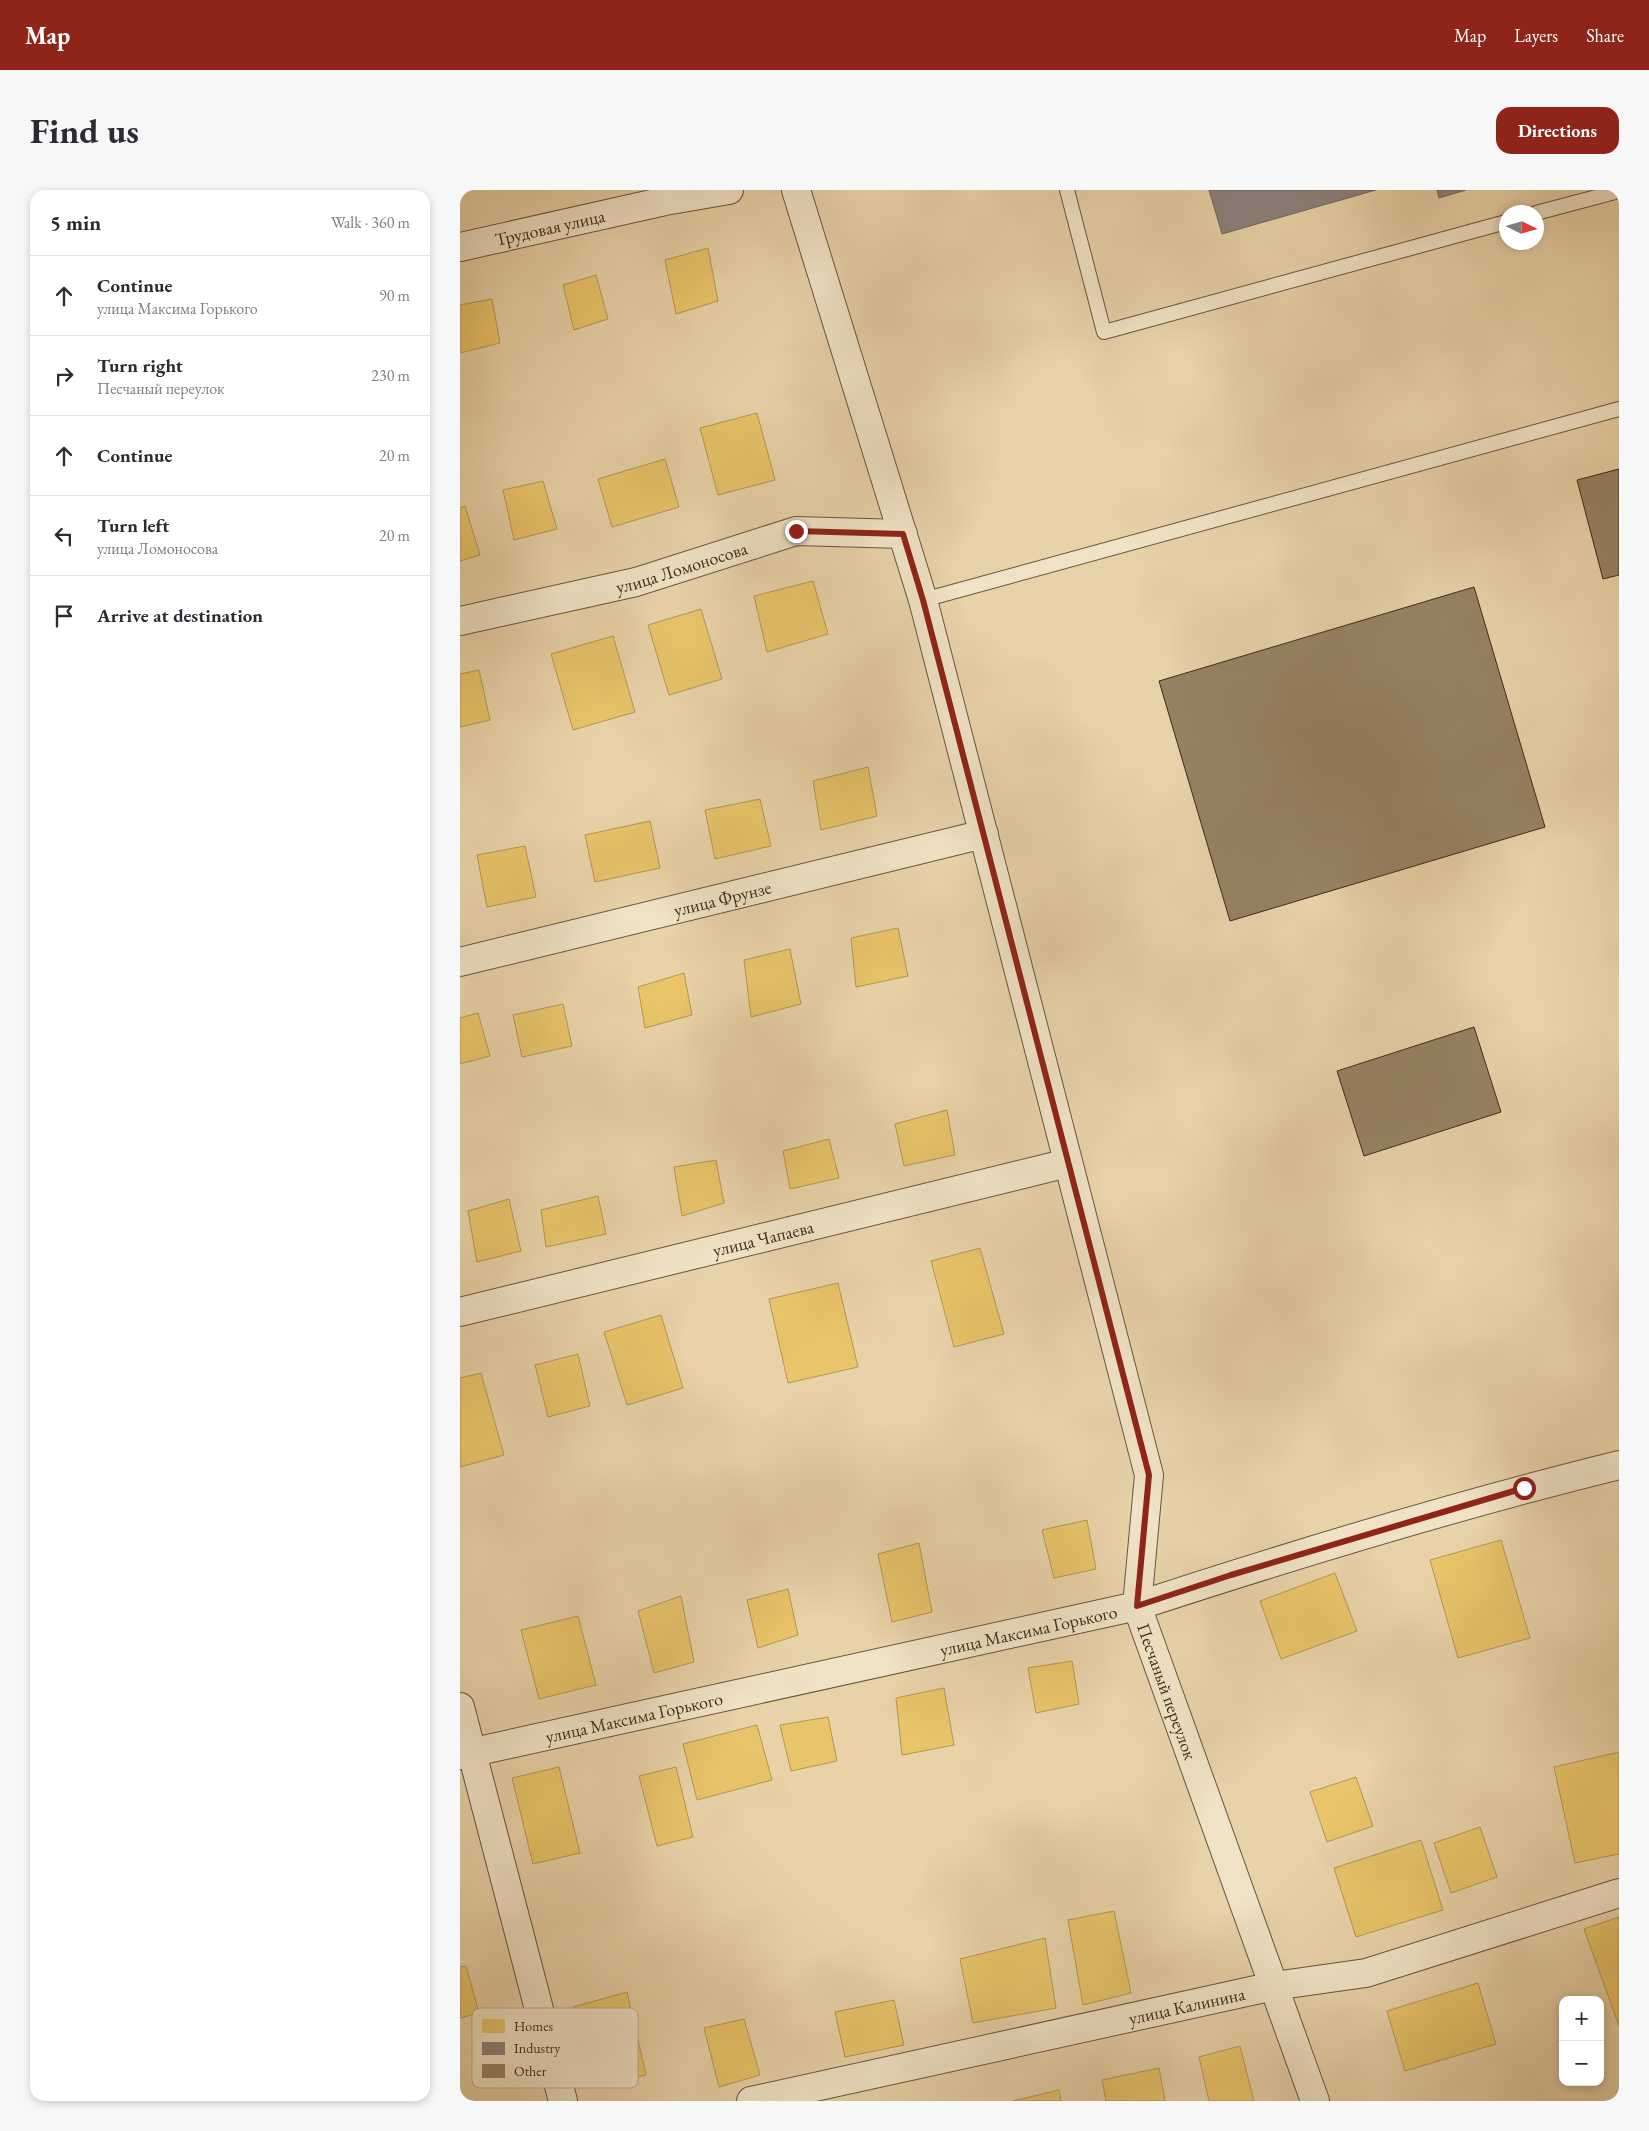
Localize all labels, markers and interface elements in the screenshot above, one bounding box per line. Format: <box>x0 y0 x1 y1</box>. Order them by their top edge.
text: Map <box>25 20 70 51</box>
text: Map <box>1454 24 1486 47</box>
text: Layers <box>1514 24 1558 47</box>
text: Share <box>1586 24 1624 47</box>
button: Directions <box>1496 107 1619 154</box>
text: Find us <box>30 108 139 153</box>
street label: Трудовая улица <box>492 203 608 250</box>
north arrow <box>1499 205 1544 250</box>
text: 5 min <box>50 209 101 236</box>
text: Walk · 360 m <box>331 212 410 233</box>
text: Continue <box>97 273 172 298</box>
icon: ahead <box>50 282 78 310</box>
text: 90 m <box>379 285 410 306</box>
text: улица Максима Горького <box>97 298 258 319</box>
text: Turn right <box>97 353 183 378</box>
icon: right <box>50 362 78 390</box>
text: 230 m <box>371 365 410 386</box>
text: Песчаный переулок <box>97 378 225 399</box>
icon: ahead <box>50 442 78 470</box>
text: Continue <box>97 443 172 468</box>
text: 20 m <box>379 445 410 466</box>
text: Turn left <box>97 513 169 538</box>
route end <box>785 520 808 543</box>
icon: left <box>50 522 78 550</box>
text: 20 m <box>379 525 410 546</box>
street label: улица Ломоносова <box>614 536 751 598</box>
text: улица Ломоносова <box>97 538 218 559</box>
icon: arrive <box>50 602 78 630</box>
text: Arrive at destination <box>97 603 263 628</box>
street label: улица Фрунзе <box>671 875 773 921</box>
street label: улица Чапаева <box>710 1214 817 1261</box>
route start <box>1513 1477 1536 1500</box>
street label: улица Максима Горького <box>938 1599 1119 1661</box>
street label: Песчаный переулок <box>1132 1620 1203 1763</box>
street label: улица Максима Горького <box>543 1686 725 1747</box>
street label: улица Калинина <box>1126 1981 1248 2029</box>
map controls <box>1559 1996 1604 2086</box>
button: + <box>1559 1996 1604 2041</box>
legend <box>472 2008 638 2088</box>
text: Homes <box>514 2017 554 2035</box>
text: Industry <box>514 2039 561 2057</box>
button: − <box>1559 2041 1604 2086</box>
text: Other <box>514 2062 547 2080</box>

